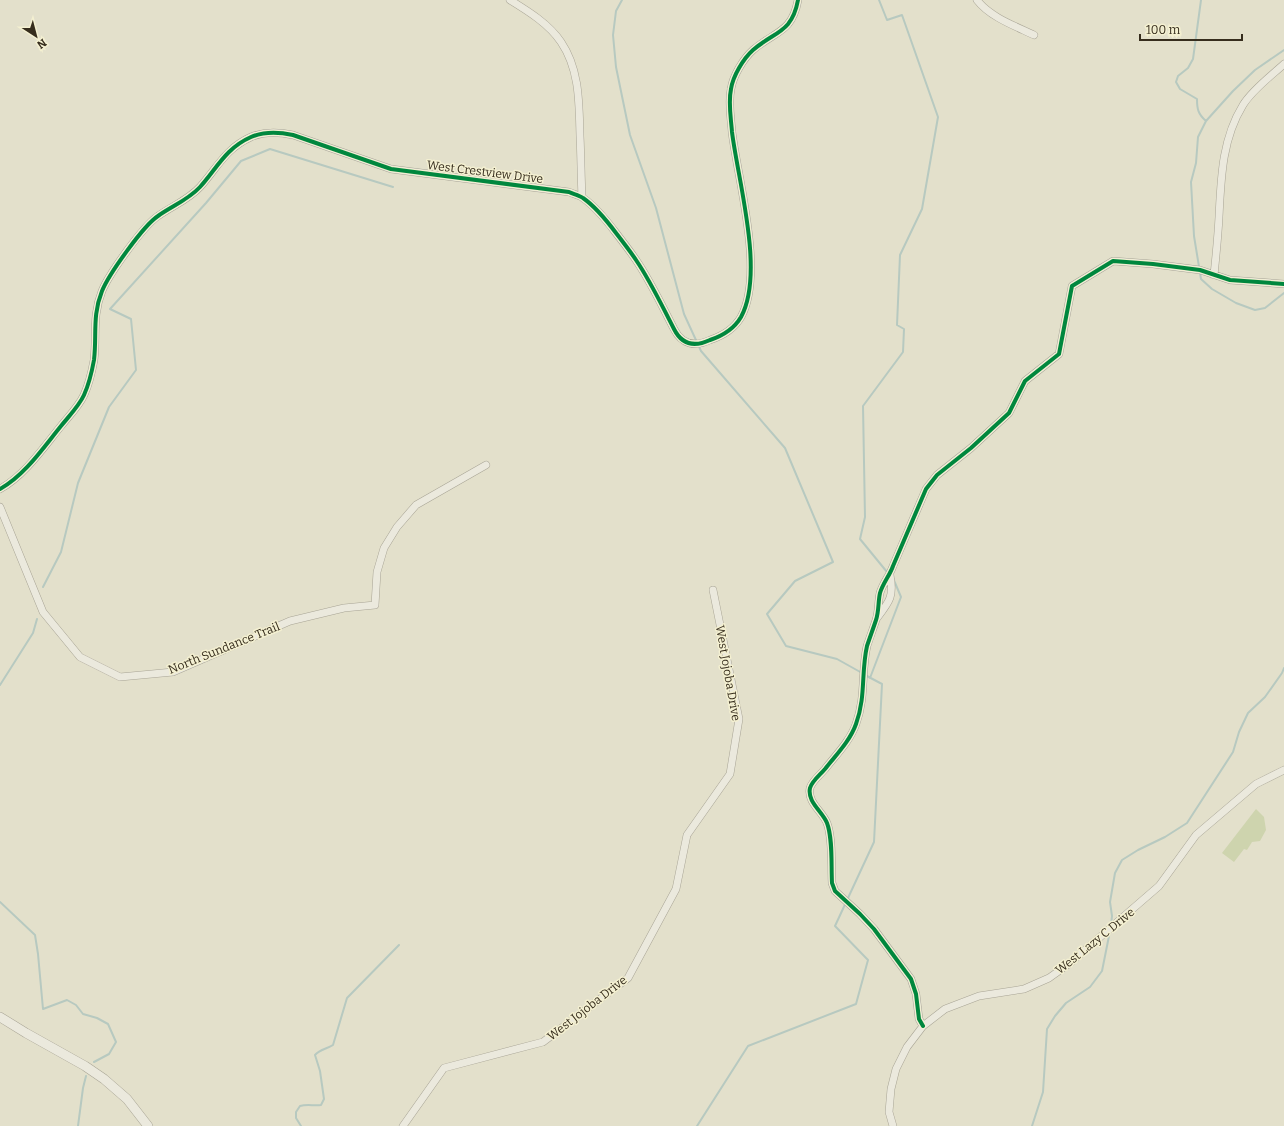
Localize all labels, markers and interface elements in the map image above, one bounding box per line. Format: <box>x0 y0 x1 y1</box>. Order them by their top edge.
north arrow <box>16 16 56 56</box>
scale bar <box>1140 16 1242 42</box>
text: 100 m <box>1146 23 1181 37</box>
text: N <box>34 36 49 52</box>
street label: West Crestview Drive <box>426 158 544 186</box>
street label: North Sundance Trail <box>166 619 282 677</box>
street label: West Jojoba Drive <box>713 624 743 722</box>
street label: West Lazy C Drive <box>1053 905 1137 977</box>
street label: West Jojoba Drive <box>545 973 629 1043</box>

